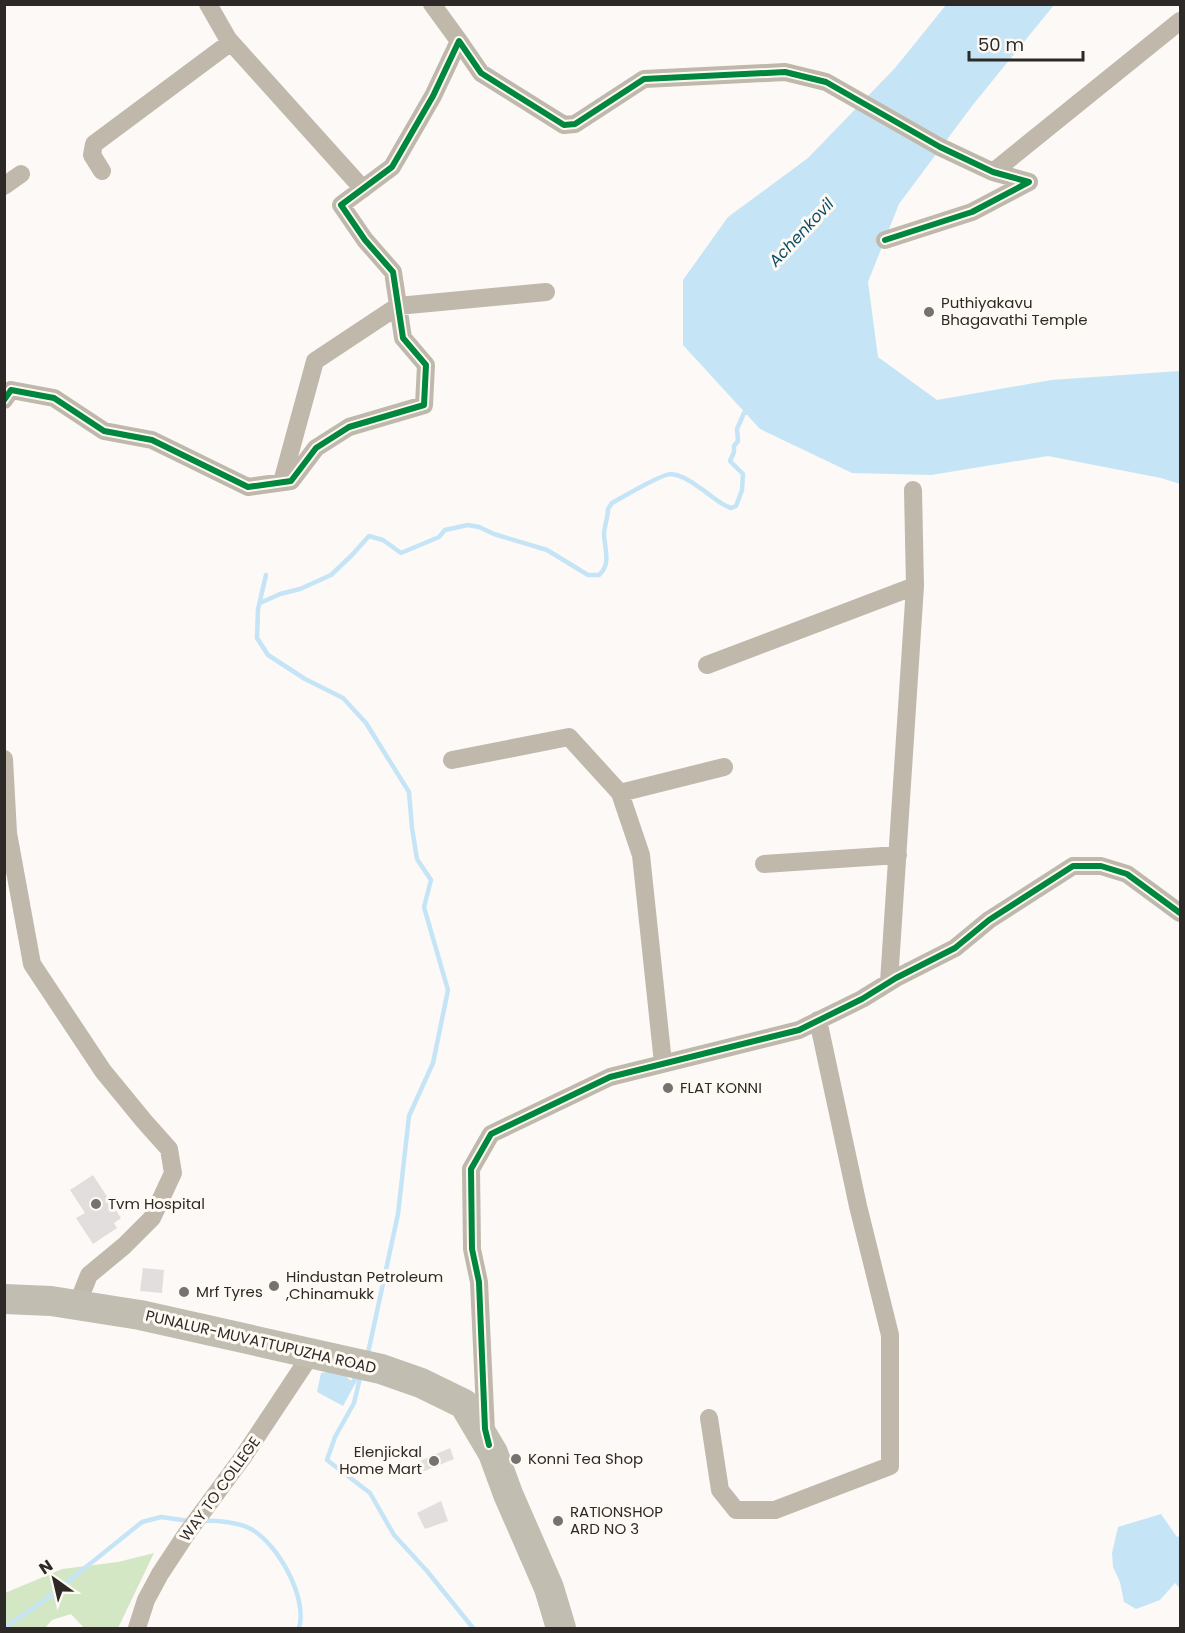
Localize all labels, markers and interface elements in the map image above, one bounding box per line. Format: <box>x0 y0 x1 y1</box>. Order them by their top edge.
scale bar <box>969 24 1083 62</box>
text: 50 m <box>978 32 1024 57</box>
water label: Achenkovil <box>763 193 839 272</box>
place label: Puthiyakavu Bhagavathi Temple <box>941 292 1088 330</box>
marker: Puthiyakavu Bhagavathi Temple <box>922 305 936 319</box>
place label: FLAT KONNI <box>680 1077 762 1098</box>
marker: FLAT KONNI <box>661 1081 675 1095</box>
place label: Tvm Hospital <box>108 1193 205 1214</box>
marker: Tvm Hospital <box>89 1197 103 1211</box>
place label: Hindustan Petroleum ,Chinamukk <box>285 1266 443 1304</box>
marker: Hindustan Petroleum ,Chinamukk <box>267 1279 281 1293</box>
place label: Mrf Tyres <box>196 1281 263 1302</box>
marker: Mrf Tyres <box>177 1285 191 1299</box>
street label: PUNALUR-MUVATTUPUZHA ROAD <box>144 1305 379 1378</box>
street label: WAY TO COLLEGE <box>174 1432 265 1545</box>
place label: Elenjickal Home Mart <box>339 1441 422 1479</box>
place label: Konni Tea Shop <box>528 1448 643 1469</box>
marker: Konni Tea Shop <box>509 1452 523 1466</box>
marker: Elenjickal Home Mart <box>427 1454 441 1468</box>
place label: RATIONSHOP ARD NO 3 <box>570 1501 663 1539</box>
marker: RATIONSHOP ARD NO 3 <box>551 1514 565 1528</box>
north arrow <box>24 1549 84 1609</box>
text: N <box>34 1554 57 1580</box>

